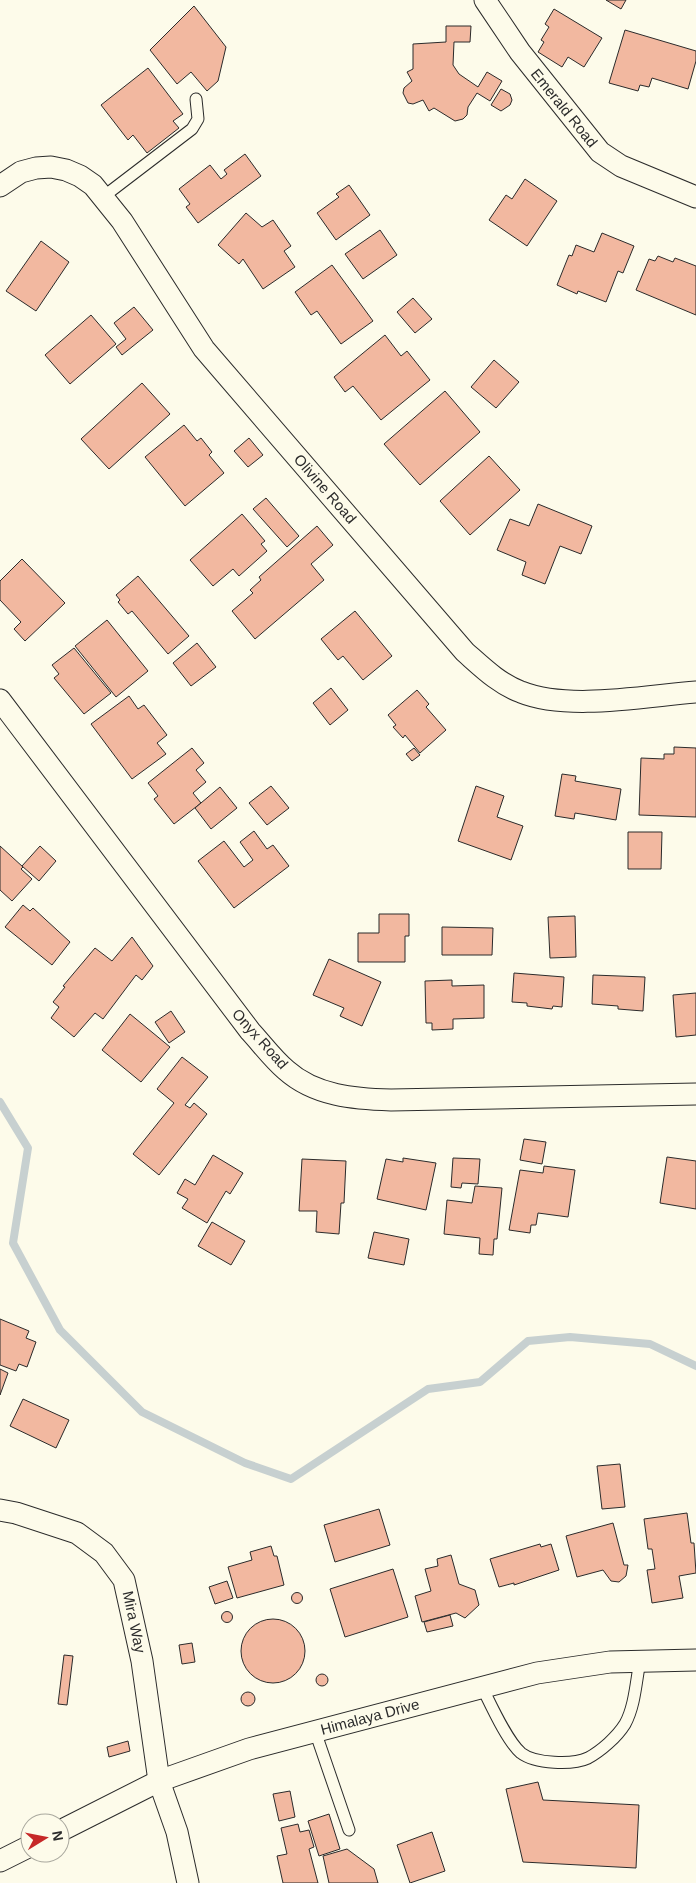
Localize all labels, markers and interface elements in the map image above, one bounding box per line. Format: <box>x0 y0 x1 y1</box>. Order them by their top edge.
street label: Emerald Road <box>528 65 601 150</box>
street label: Olivine Road <box>291 451 360 527</box>
street label: Onyx Road <box>229 1005 292 1072</box>
street label: Mira Way <box>120 1589 149 1655</box>
street label: Himalaya Drive <box>319 1695 421 1738</box>
north arrow <box>20 1813 70 1863</box>
text: N <box>49 1829 67 1842</box>

